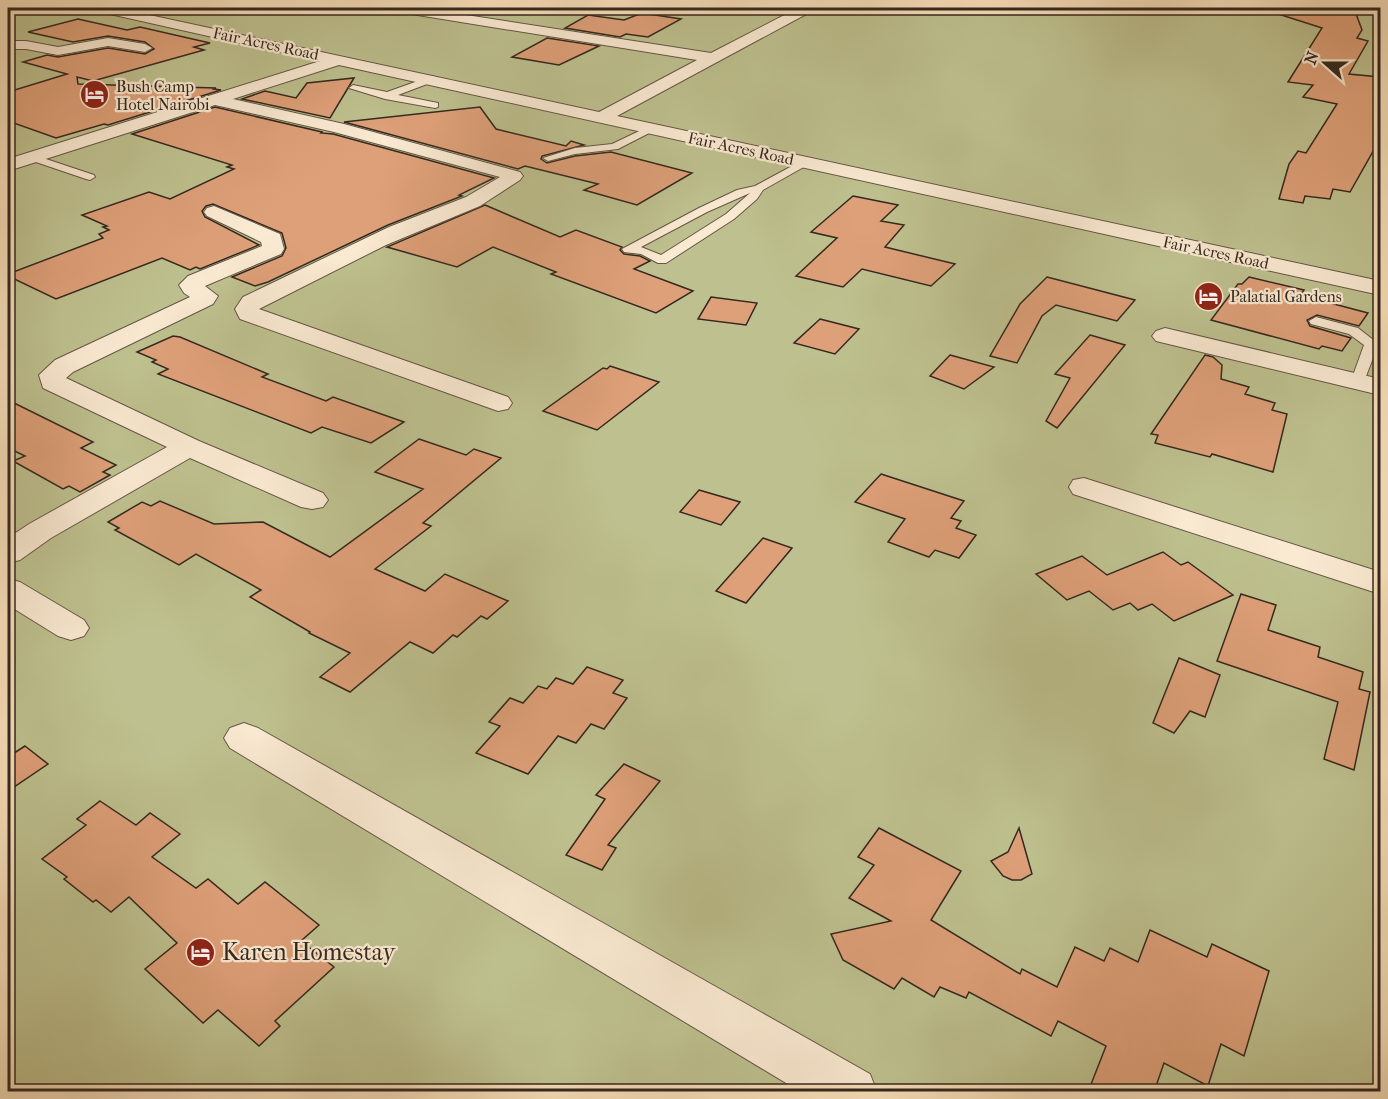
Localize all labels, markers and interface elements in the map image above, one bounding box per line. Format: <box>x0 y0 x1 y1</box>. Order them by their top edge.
street label: Fair Acres Road <box>211 23 321 64</box>
north arrow <box>1295 33 1355 93</box>
text: N <box>1300 48 1323 67</box>
place label: Bush Camp Hotel Nairobi <box>116 77 210 114</box>
hotel icon: Bush Camp Hotel Nairobi <box>79 79 111 111</box>
street label: Fair Acres Road <box>686 128 796 169</box>
street label: Fair Acres Road <box>1161 232 1271 273</box>
hotel icon: Palatial Gardens <box>1193 280 1225 312</box>
place label: Palatial Gardens <box>1230 287 1342 306</box>
hotel icon: Karen Homestay <box>185 936 217 968</box>
place label: Karen Homestay <box>222 938 396 966</box>

